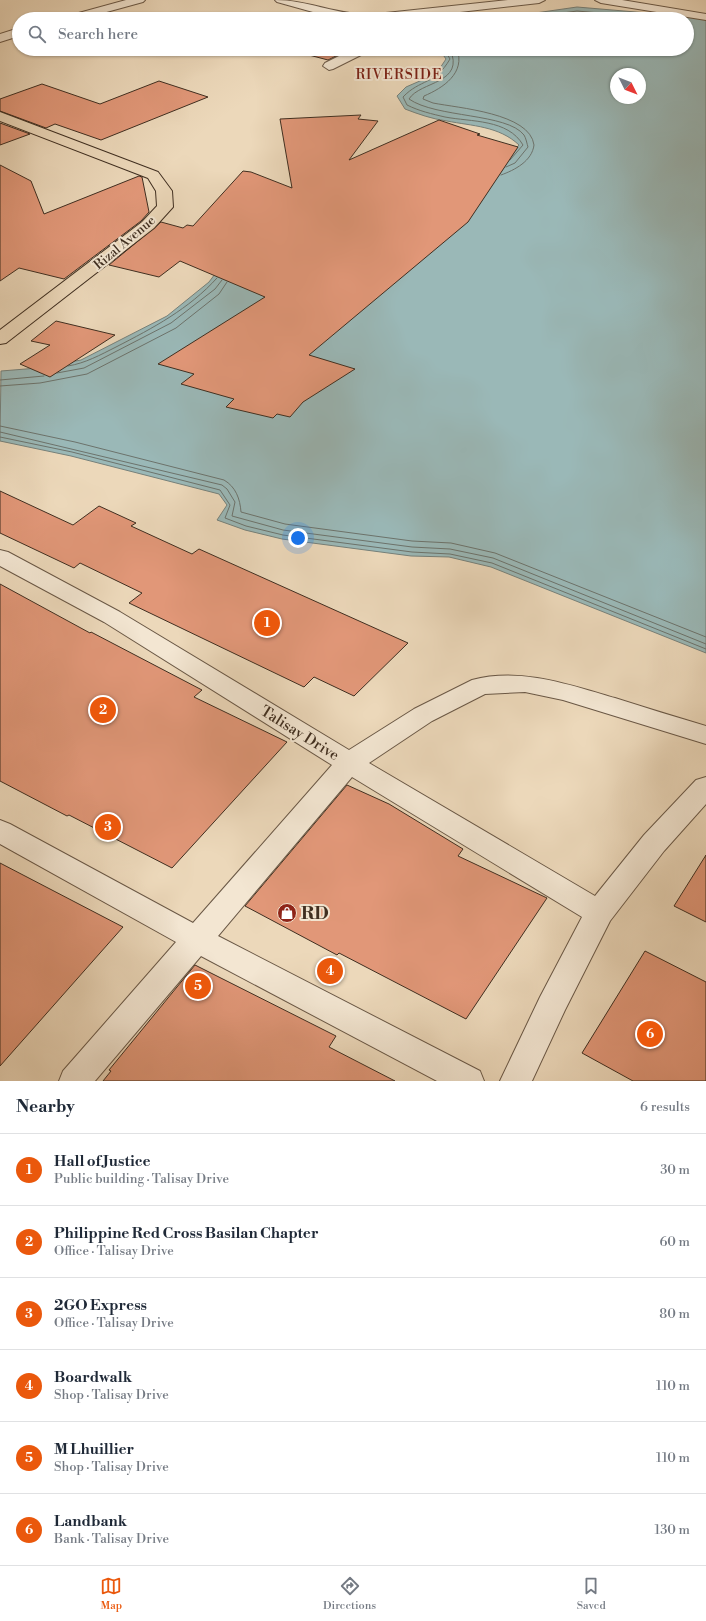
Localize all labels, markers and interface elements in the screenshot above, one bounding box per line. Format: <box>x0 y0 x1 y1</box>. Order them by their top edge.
search box <box>12 12 694 56</box>
icon: search <box>26 23 48 45</box>
text: Search here <box>58 25 138 44</box>
district label: RIVERSIDE <box>355 66 443 84</box>
north arrow <box>610 68 646 104</box>
street label: Rizal Avenue <box>91 212 159 273</box>
your location <box>288 528 308 548</box>
pin: 1 <box>254 608 280 638</box>
pin: 2 <box>90 695 116 725</box>
street label: Talisay Drive <box>257 702 343 765</box>
pin: 3 <box>95 812 121 842</box>
shop icon: RD <box>276 902 298 924</box>
place label: RD <box>301 902 329 925</box>
pin: 4 <box>317 956 343 986</box>
pin: 5 <box>185 971 211 1001</box>
pin: 6 <box>637 1019 663 1049</box>
text: Nearby <box>16 1096 75 1118</box>
text: 6 results <box>640 1099 690 1115</box>
text: Hall of Justice <box>54 1152 151 1171</box>
text: 1 <box>26 1162 32 1178</box>
text: 30 m <box>660 1162 690 1178</box>
text: Public building · Talisay Drive <box>54 1171 229 1187</box>
text: Philippine Red Cross Basilan Chapter <box>54 1224 319 1243</box>
text: 2 <box>25 1234 33 1250</box>
text: 60 m <box>659 1234 690 1250</box>
text: Office · Talisay Drive <box>54 1243 174 1259</box>
text: 2GO Express <box>54 1296 147 1315</box>
text: 3 <box>25 1306 33 1322</box>
text: 80 m <box>659 1306 690 1322</box>
text: Office · Talisay Drive <box>54 1315 174 1331</box>
text: Boardwalk <box>54 1368 132 1387</box>
text: 4 <box>25 1378 33 1394</box>
text: 110 m <box>656 1378 690 1394</box>
text: Shop · Talisay Drive <box>54 1387 169 1403</box>
text: M Lhuillier <box>54 1440 134 1459</box>
text: 5 <box>25 1450 33 1466</box>
text: 110 m <box>656 1450 690 1466</box>
text: Shop · Talisay Drive <box>54 1459 169 1475</box>
text: Landbank <box>54 1512 127 1531</box>
text: 6 <box>25 1522 33 1538</box>
text: 130 m <box>655 1522 690 1538</box>
text: Bank · Talisay Drive <box>54 1531 169 1547</box>
tab: Map <box>100 1575 122 1613</box>
tab: Directions <box>323 1575 376 1613</box>
tab: Saved <box>577 1575 606 1613</box>

